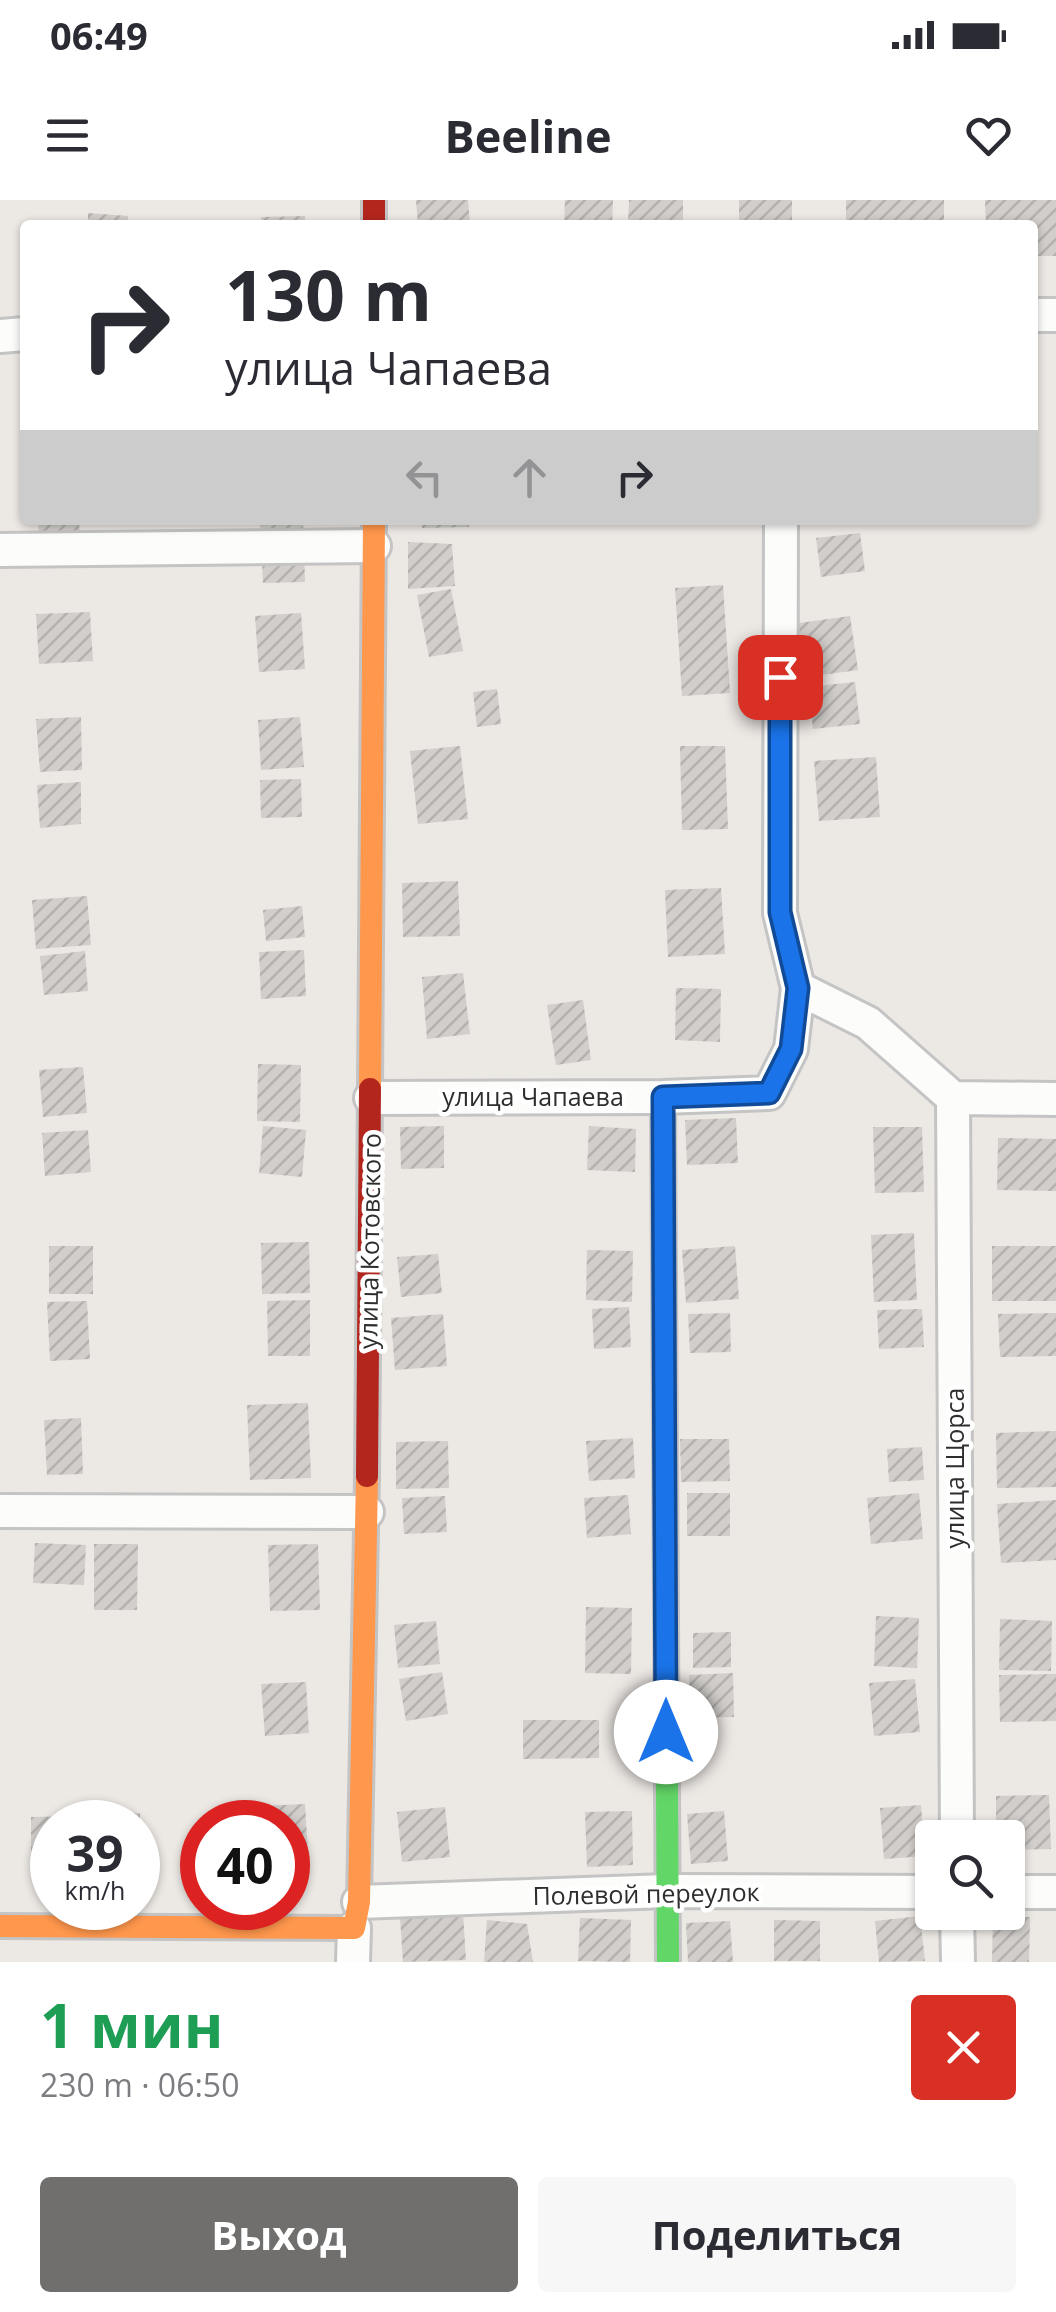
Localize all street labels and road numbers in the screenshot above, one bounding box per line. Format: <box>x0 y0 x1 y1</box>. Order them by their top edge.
street label: улица Чапаева <box>442 1079 624 1113</box>
street label: улица Котовского <box>350 1133 388 1349</box>
street label: улица Щорса <box>937 1388 971 1548</box>
street label: Полевой переулок <box>532 1874 760 1912</box>

